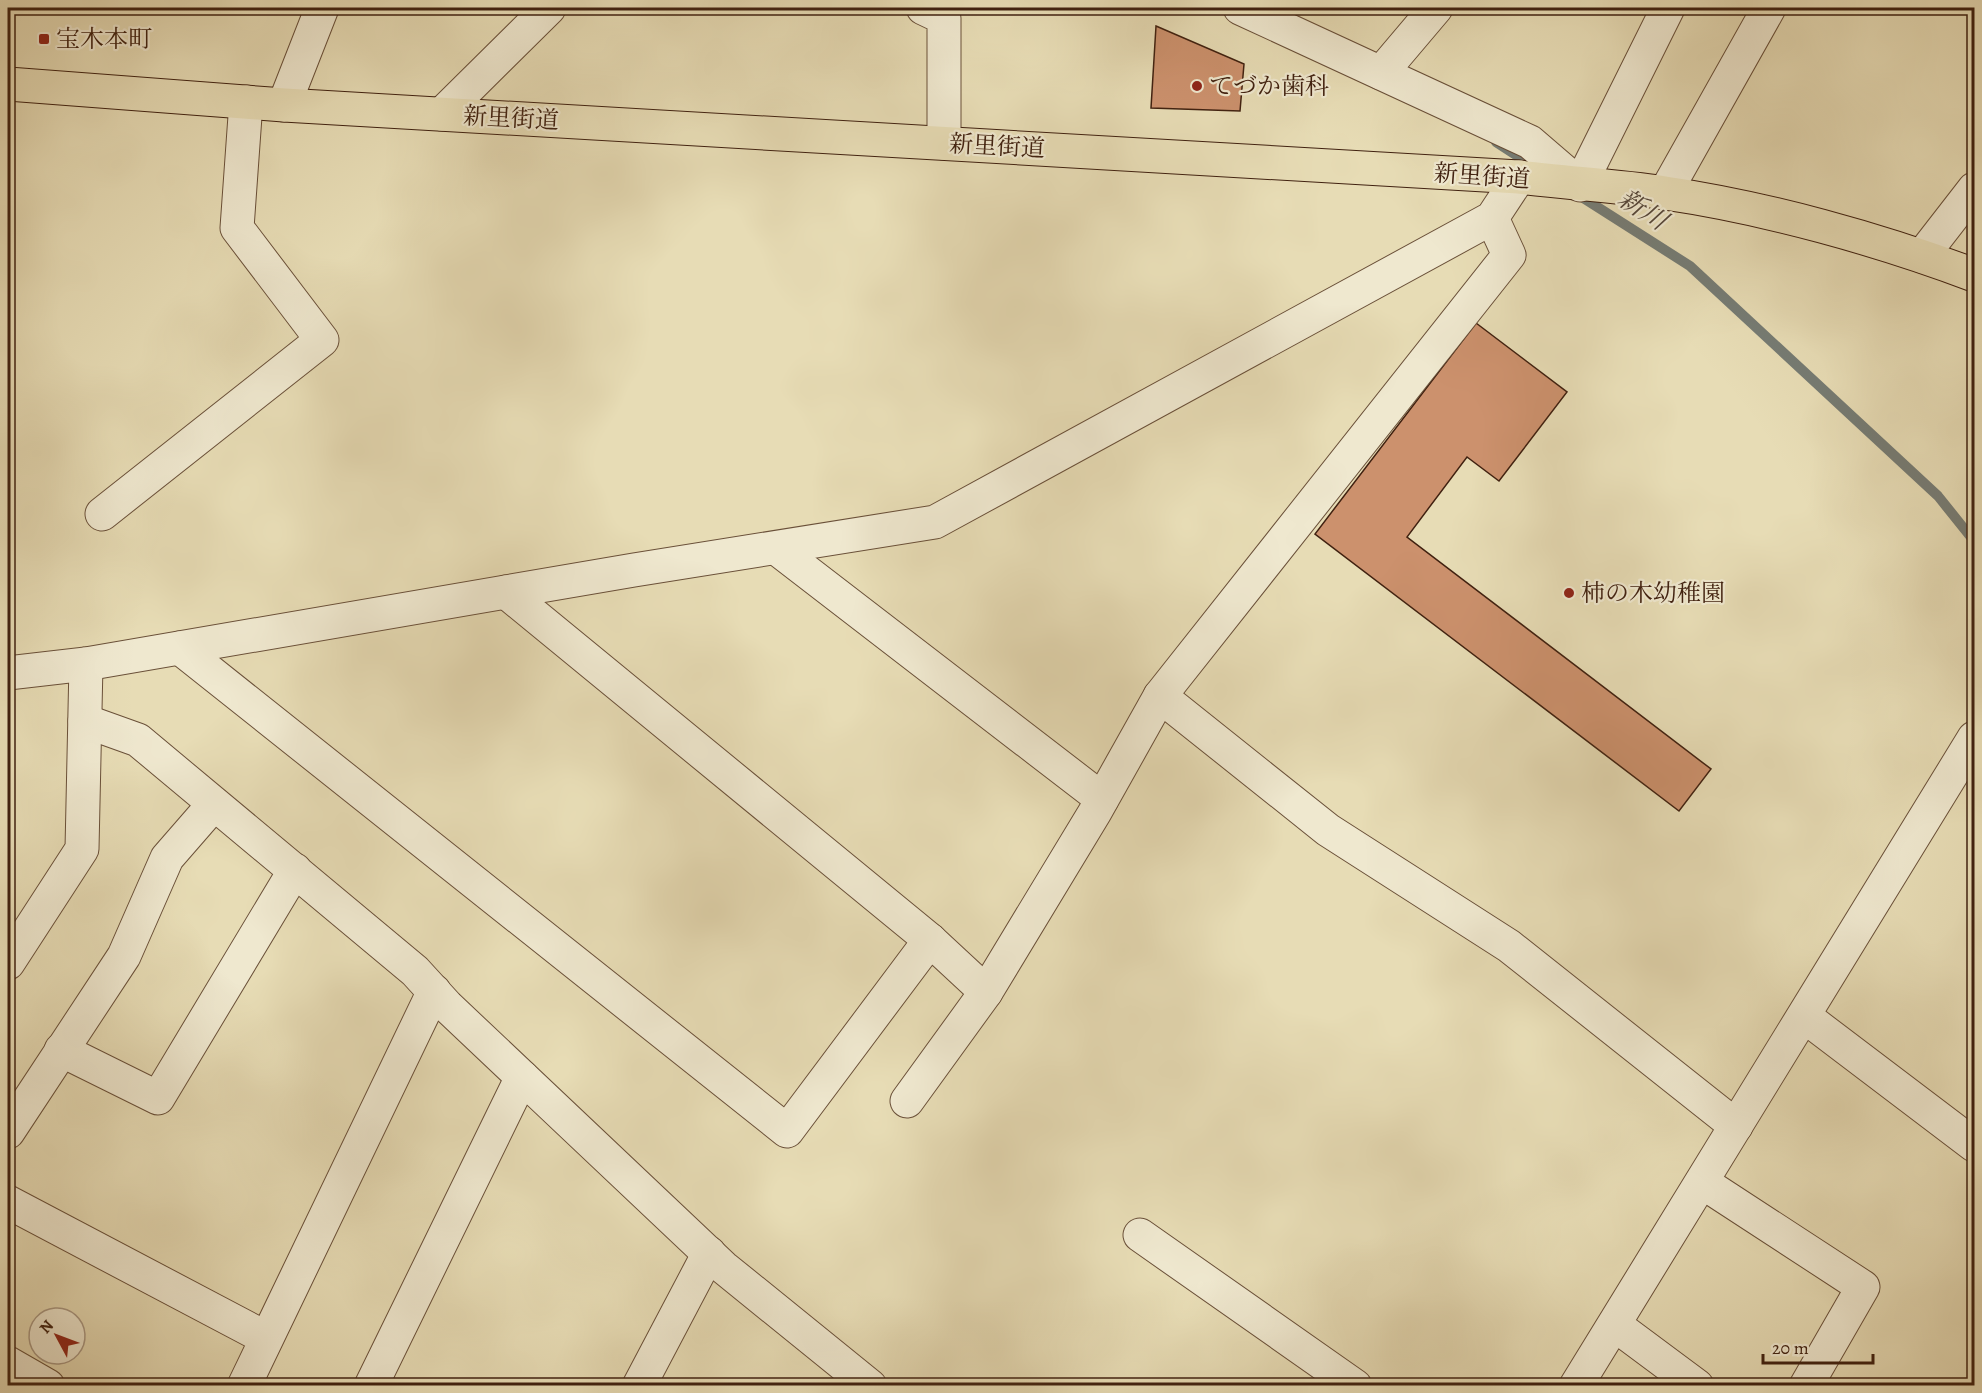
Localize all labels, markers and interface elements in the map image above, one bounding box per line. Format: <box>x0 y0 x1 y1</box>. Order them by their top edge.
place label: 宝木本町 <box>56 23 152 55</box>
marker: 宝木本町 <box>37 32 51 46</box>
place label: てづか歯科 <box>1209 70 1329 102</box>
marker: てづか歯科 <box>1190 79 1204 93</box>
street label: 新里街道 <box>462 100 560 136</box>
street label: 新里街道 <box>948 128 1046 164</box>
street label: 新里街道 <box>1433 157 1531 195</box>
water label: 新川 <box>1611 181 1677 240</box>
place label: 柿の木幼稚園 <box>1581 577 1725 609</box>
marker: 柿の木幼稚園 <box>1562 586 1576 600</box>
north arrow <box>27 1306 87 1366</box>
text: N <box>34 1315 59 1338</box>
scale bar <box>1763 1327 1872 1365</box>
text: 20 m <box>1772 1336 1809 1360</box>

